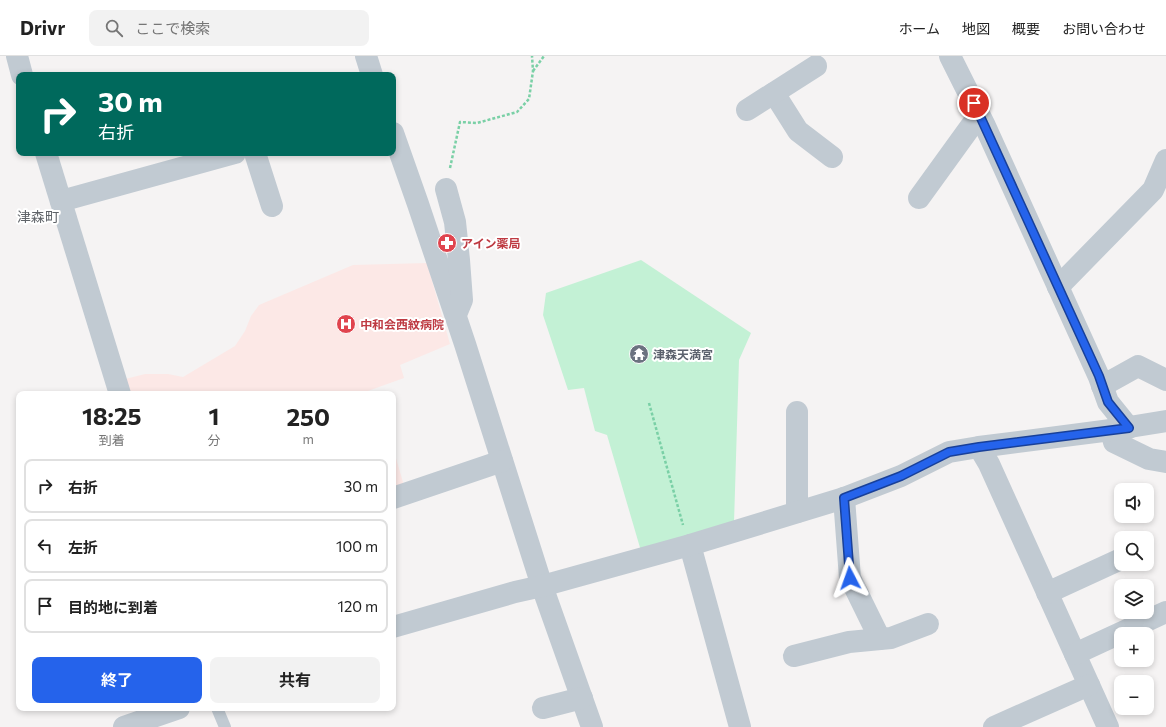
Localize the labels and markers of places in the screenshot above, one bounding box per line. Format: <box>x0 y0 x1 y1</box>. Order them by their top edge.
pin <box>957 86 991 120</box>
pharmacy icon: アイン薬局 <box>436 232 458 254</box>
place label: アイン薬局 <box>461 236 520 250</box>
hospital icon: 中和会西紋病院 <box>335 313 357 335</box>
place label: 中和会西紋病院 <box>360 317 444 331</box>
temple icon: 津森天満宮 <box>628 343 650 365</box>
place label: 津森天満宮 <box>653 347 713 361</box>

